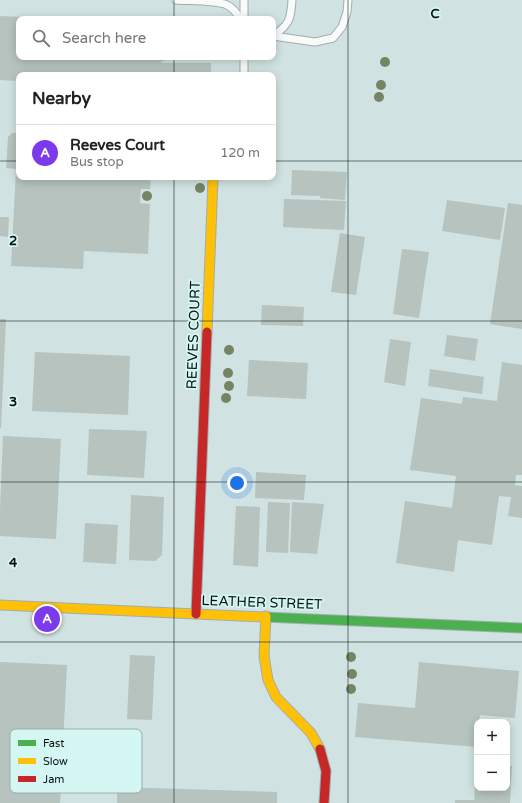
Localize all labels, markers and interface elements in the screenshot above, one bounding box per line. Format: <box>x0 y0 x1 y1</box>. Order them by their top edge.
text: C <box>430 6 440 22</box>
search box <box>16 16 276 60</box>
icon: search <box>30 27 52 49</box>
text: Search here <box>62 29 146 47</box>
text: Nearby <box>32 88 91 109</box>
text: Reeves Court <box>70 136 165 154</box>
text: A <box>40 145 50 161</box>
text: 120 m <box>220 145 260 161</box>
text: Bus stop <box>70 154 124 170</box>
text: 2 <box>9 233 17 249</box>
street label: REEVES COURT <box>183 280 204 390</box>
text: 3 <box>9 394 17 410</box>
your location <box>227 473 247 493</box>
text: 4 <box>9 555 18 571</box>
street label: LEATHER STREET <box>201 592 323 613</box>
pin: A <box>34 604 60 634</box>
map controls <box>474 719 510 791</box>
button: + <box>474 719 510 755</box>
legend <box>10 729 142 793</box>
text: Fast <box>43 737 64 750</box>
text: Slow <box>43 755 68 768</box>
button: − <box>474 755 510 791</box>
text: Jam <box>43 773 64 786</box>

